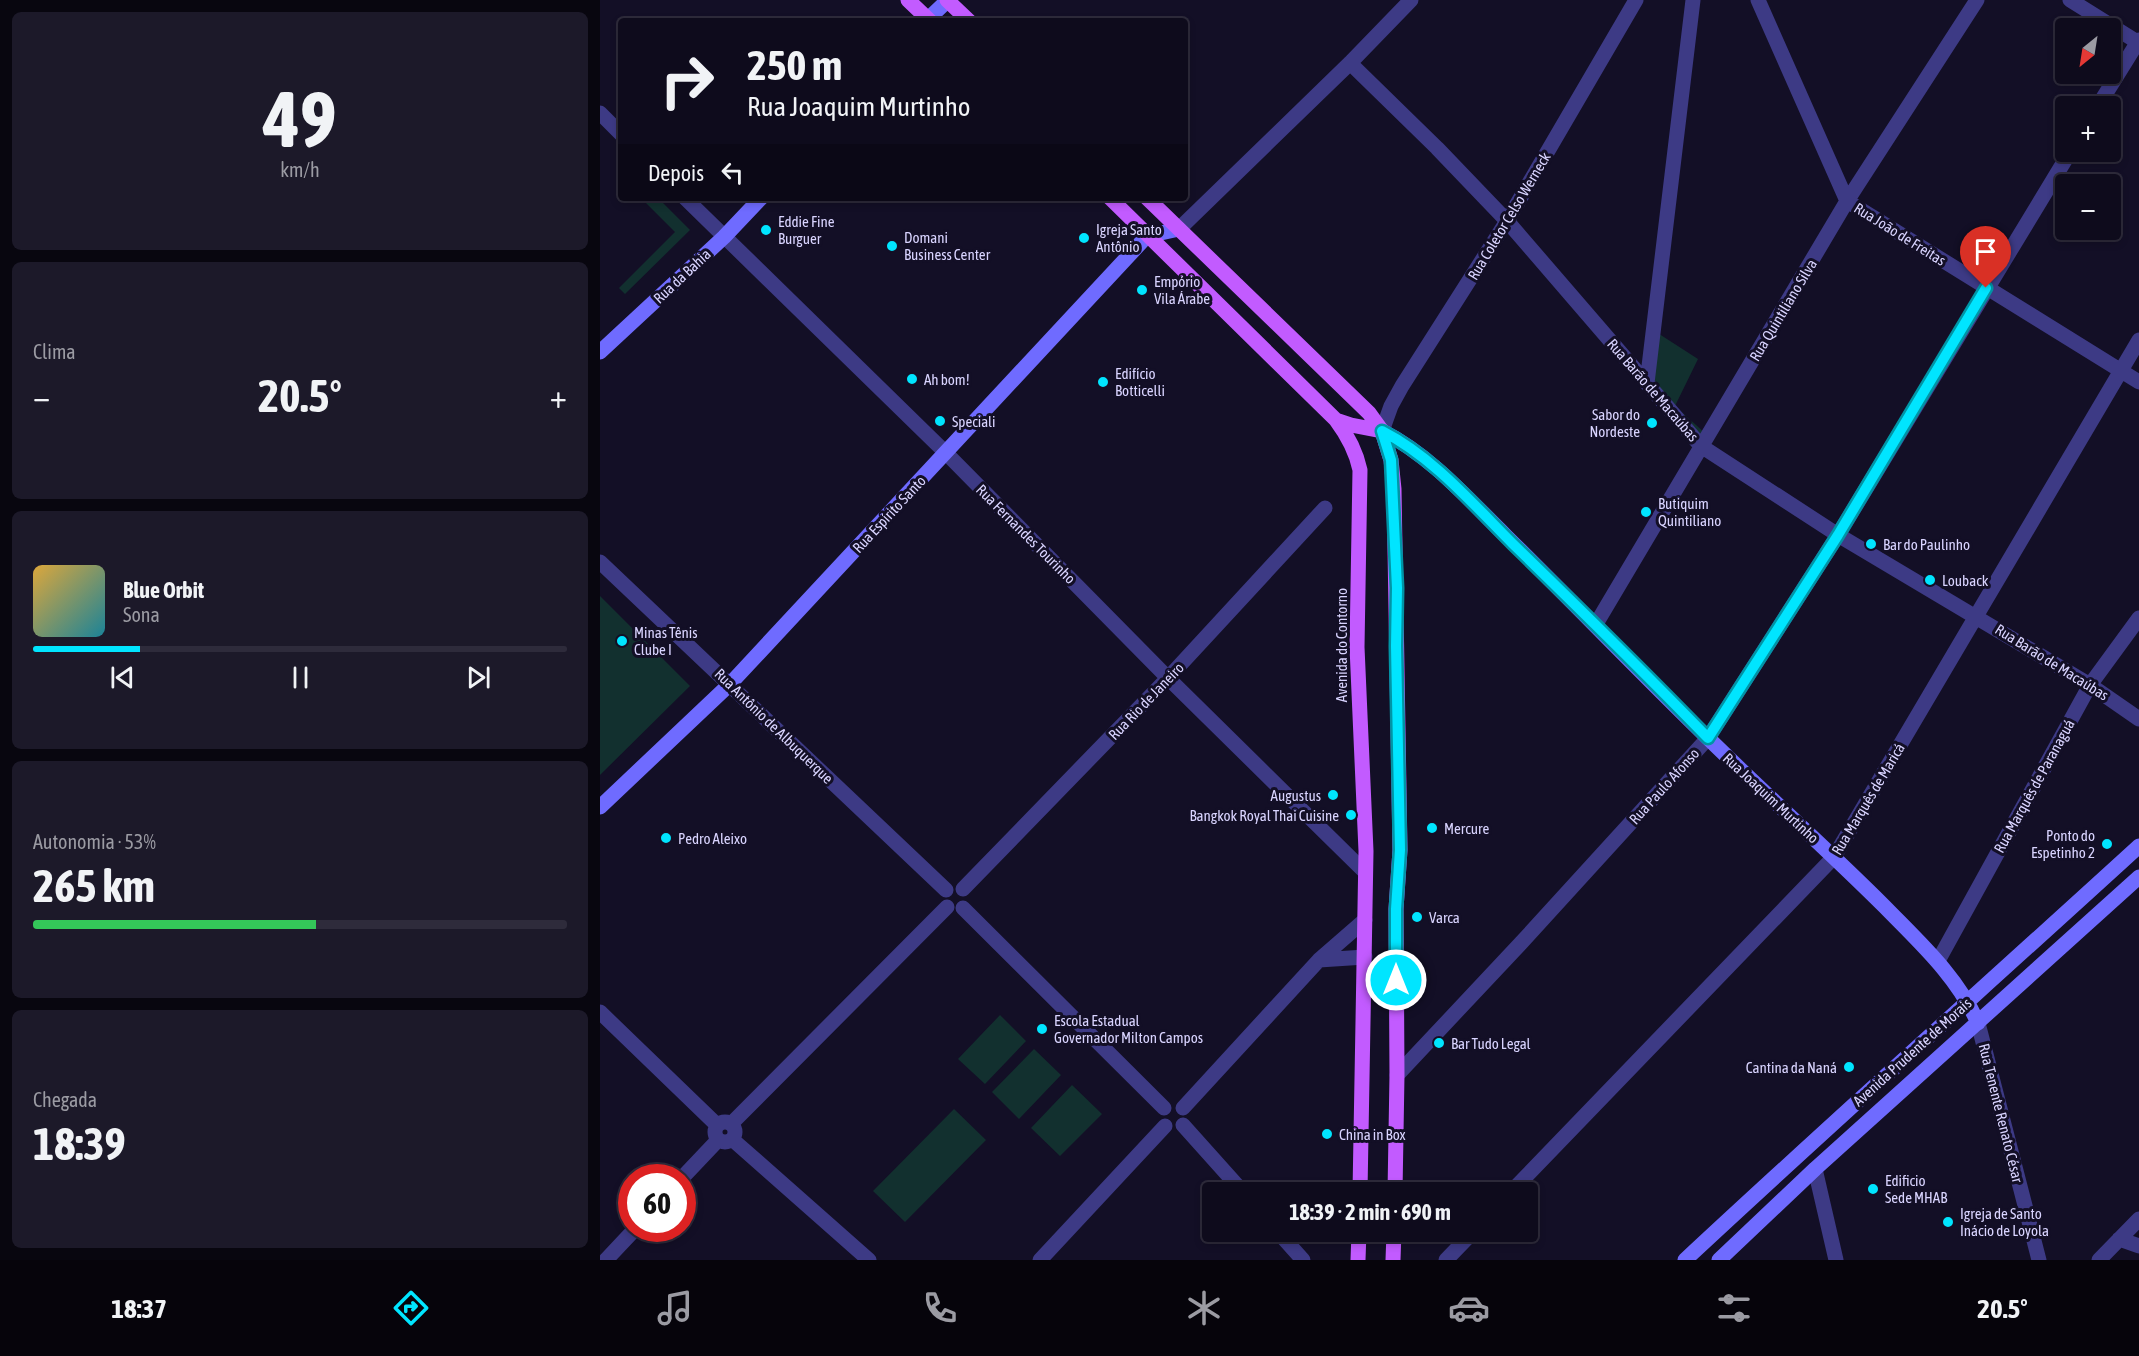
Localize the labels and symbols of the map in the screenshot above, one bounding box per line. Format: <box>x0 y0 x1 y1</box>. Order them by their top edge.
north arrow <box>2055 18 2121 84</box>
street label: Rua Coletor Celso Werneck <box>1464 149 1554 283</box>
street label: Rua João de Freitas <box>1851 199 1949 269</box>
place label: Eddie Fine Burguer <box>778 213 835 247</box>
place label: Igreja Santo Antônio <box>1096 221 1162 255</box>
marker: Eddie Fine Burguer <box>759 223 773 237</box>
pin <box>1960 226 2011 288</box>
place label: Domani Business Center <box>904 229 991 263</box>
marker: Igreja Santo Antônio <box>1077 231 1091 245</box>
marker: Domani Business Center <box>885 239 899 253</box>
street label: Rua da Bahia <box>650 245 714 307</box>
street label: Rua Quintiliano Silva <box>1746 256 1820 364</box>
place label: Empório Vila Árabe <box>1154 273 1210 307</box>
marker: Empório Vila Árabe <box>1135 283 1149 297</box>
street label: Rua Barão de Macaúbas <box>1604 335 1702 445</box>
place label: Edifício Botticelli <box>1115 365 1165 399</box>
place label: Ah bom! <box>924 371 970 388</box>
marker: Ah bom! <box>905 372 919 386</box>
marker: Edifício Botticelli <box>1096 375 1110 389</box>
place label: Sabor do Nordeste <box>1589 406 1640 440</box>
place label: Speciali <box>952 413 996 430</box>
marker: Speciali <box>933 414 947 428</box>
marker: Sabor do Nordeste <box>1645 416 1659 430</box>
street label: Rua Espírito Santo <box>849 472 929 556</box>
street label: Rua Fernandes Tourinho <box>973 481 1079 587</box>
place label: Butiquim Quintiliano <box>1658 495 1721 529</box>
marker: Butiquim Quintiliano <box>1639 505 1653 519</box>
place label: Bar do Paulinho <box>1883 536 1970 553</box>
marker: Bar do Paulinho <box>1864 537 1878 551</box>
place label: Louback <box>1942 572 1989 589</box>
marker: Louback <box>1923 573 1937 587</box>
street label: Avenida do Contorno <box>1333 588 1350 702</box>
street label: Rua Barão de Macaúbas <box>1992 620 2112 704</box>
place label: Minas Tênis Clube I <box>634 624 698 658</box>
marker: Minas Tênis Clube I <box>615 634 629 648</box>
street label: Rua Rio de Janeiro <box>1105 659 1187 743</box>
street label: Rua Antônio de Albuquerque <box>711 665 837 787</box>
street label: Rua Marquês de Paranaguá <box>1990 716 2078 856</box>
street label: Rua Marquês de Maricá <box>1828 740 1908 858</box>
street label: Rua Paulo Afonso <box>1626 745 1702 827</box>
street label: Rua Joaquim Murtinho <box>1720 749 1822 847</box>
place label: Augustus <box>1271 787 1321 804</box>
marker: Augustus <box>1326 788 1340 802</box>
place label: Bangkok Royal Thai Cuisine <box>1189 807 1339 824</box>
marker: Bangkok Royal Thai Cuisine <box>1344 808 1358 822</box>
place label: Mercure <box>1444 820 1490 837</box>
marker: Mercure <box>1425 821 1439 835</box>
place label: Ponto do Espetinho 2 <box>2031 827 2095 861</box>
place label: Pedro Aleixo <box>678 830 747 847</box>
marker: Pedro Aleixo <box>659 831 673 845</box>
marker: Ponto do Espetinho 2 <box>2100 837 2114 851</box>
place label: Varca <box>1429 909 1460 926</box>
marker: Varca <box>1410 910 1424 924</box>
position arrow <box>1364 948 1428 1012</box>
street label: Avenida Prudente de Morais <box>1849 994 1975 1110</box>
place label: Escola Estadual Governador Milton Campos <box>1054 1012 1203 1046</box>
marker: Escola Estadual Governador Milton Campos <box>1035 1022 1049 1036</box>
place label: Bar Tudo Legal <box>1451 1035 1531 1052</box>
marker: Bar Tudo Legal <box>1432 1036 1446 1050</box>
street label: Rua Tenente Renato César <box>1975 1042 2027 1185</box>
place label: Cantina da Naná <box>1746 1059 1837 1076</box>
marker: Cantina da Naná <box>1842 1060 1856 1074</box>
place label: China in Box <box>1339 1126 1406 1143</box>
marker: China in Box <box>1320 1127 1334 1141</box>
speed limit sign: 60 <box>618 1164 696 1242</box>
place label: Edificio Sede MHAB <box>1885 1172 1947 1206</box>
marker: Edificio Sede MHAB <box>1866 1182 1880 1196</box>
place label: Igreja de Santo Inácio de Loyola <box>1960 1205 2049 1239</box>
marker: Igreja de Santo Inácio de Loyola <box>1941 1215 1955 1229</box>

